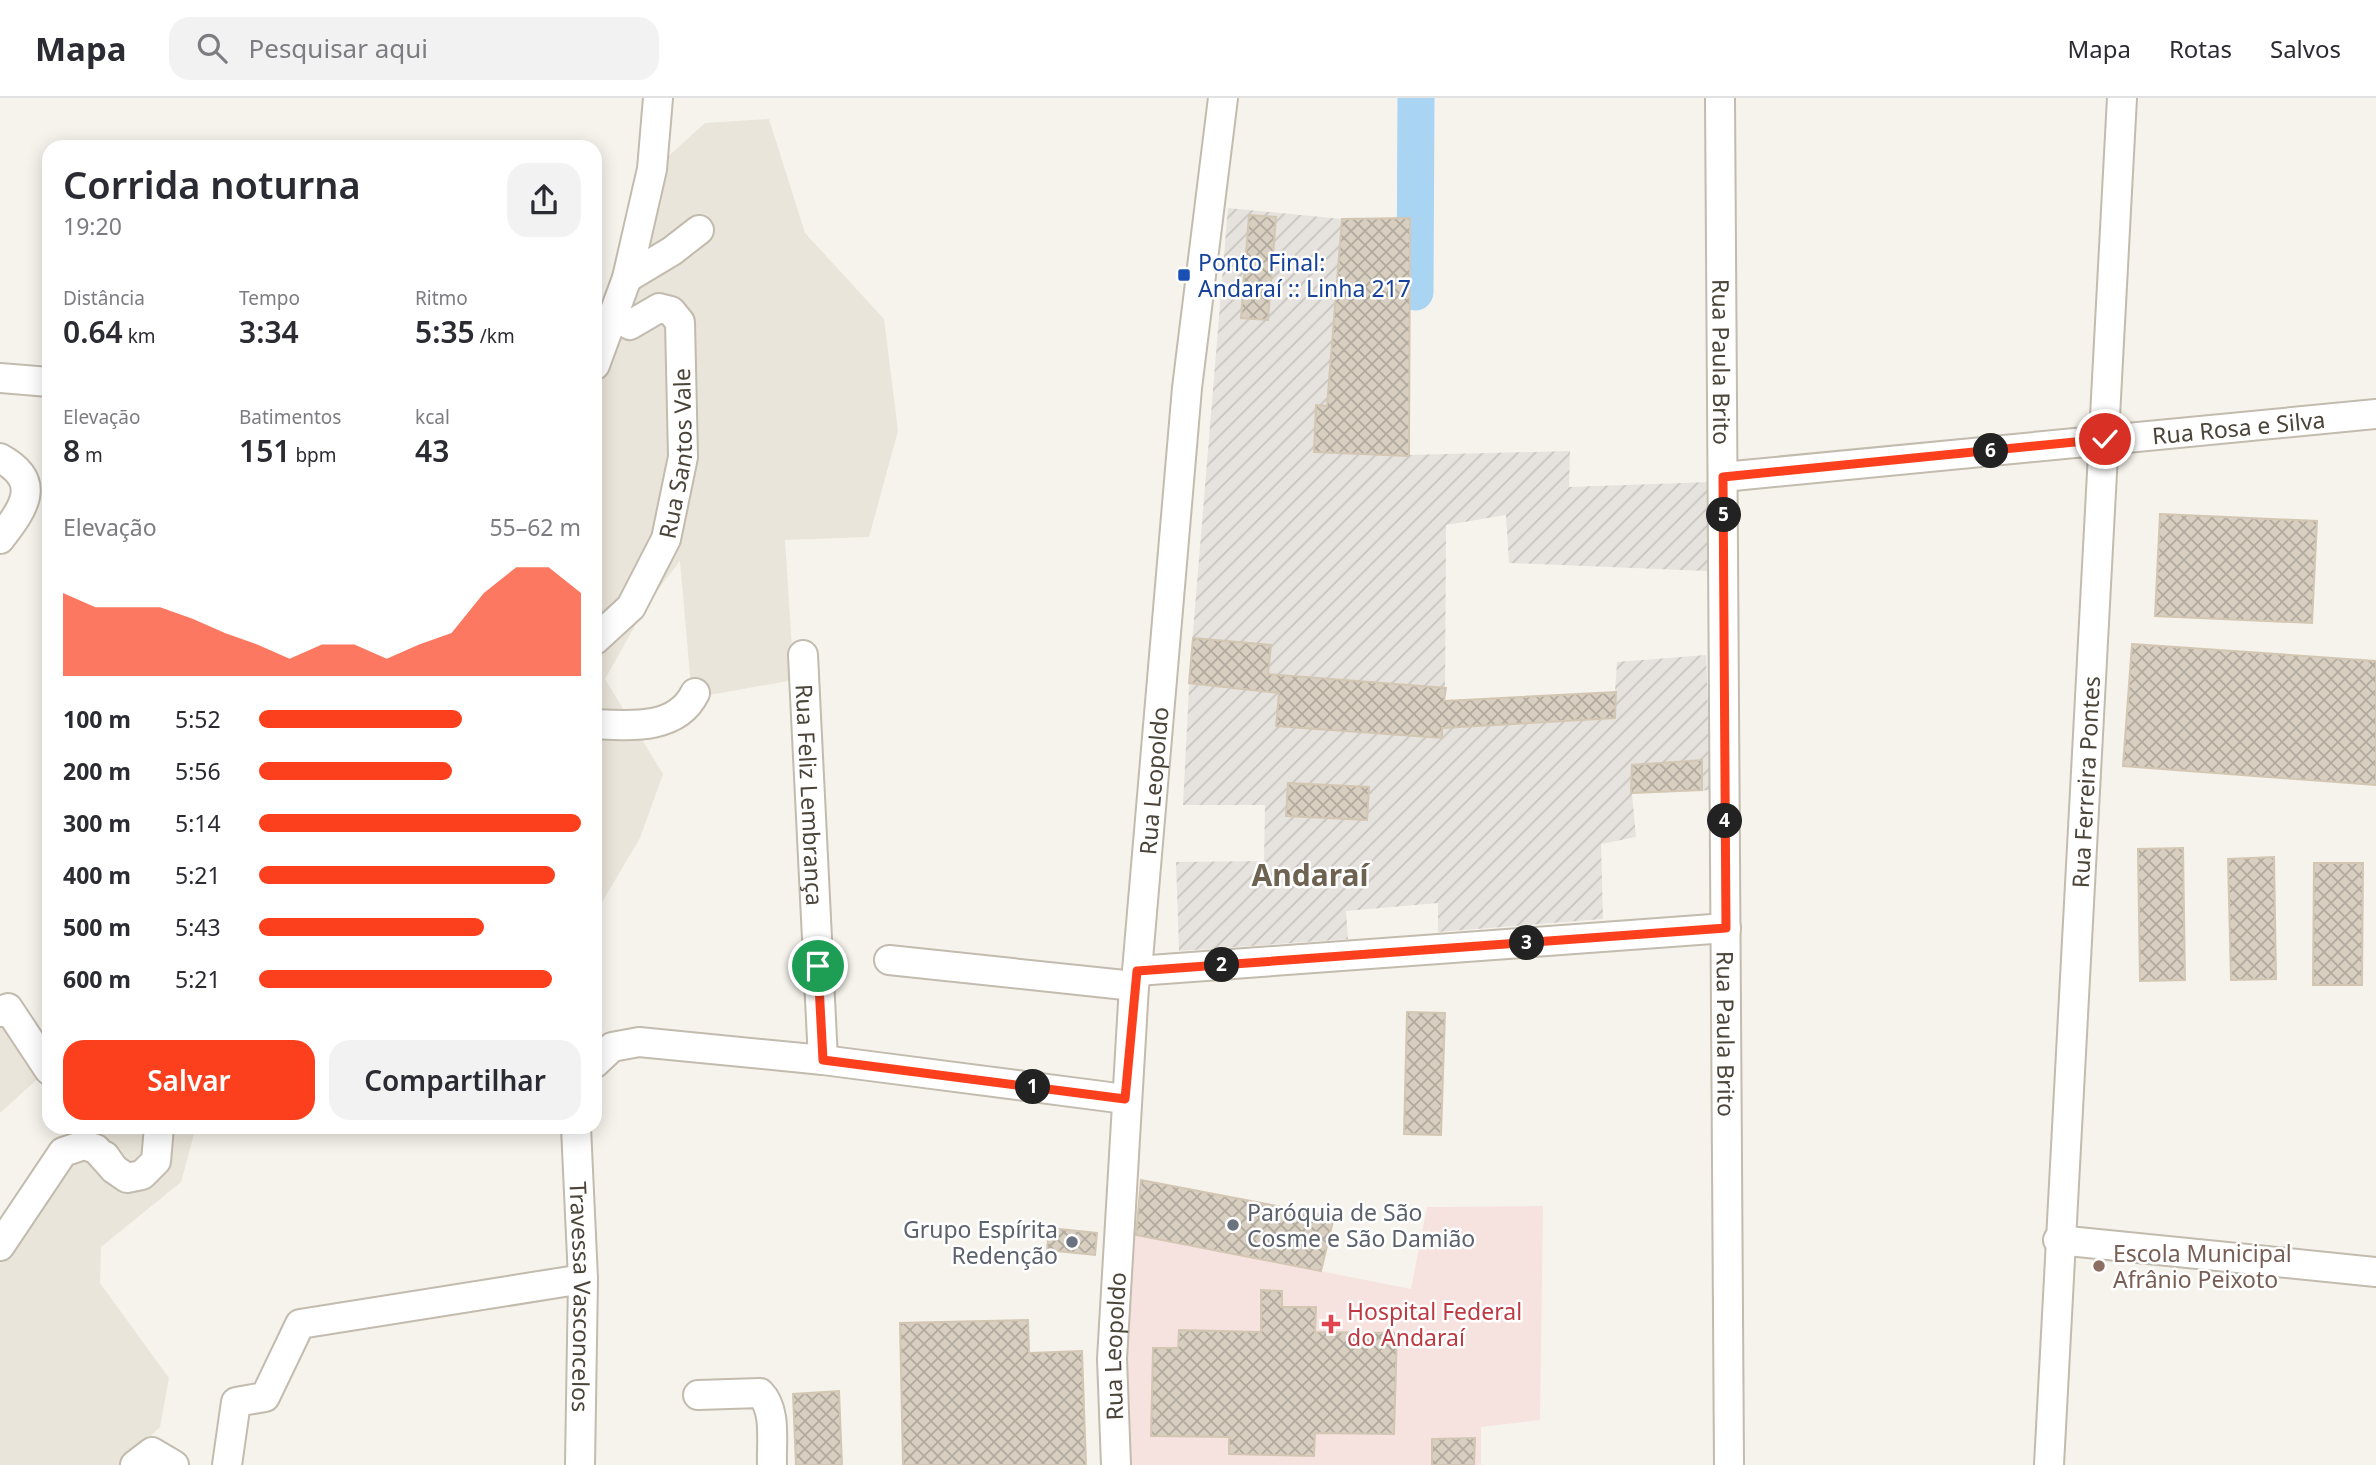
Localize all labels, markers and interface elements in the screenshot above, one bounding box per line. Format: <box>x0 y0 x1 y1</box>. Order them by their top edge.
search box <box>169 17 659 80</box>
text: Mapa <box>35 26 127 71</box>
icon: search <box>193 29 231 67</box>
text: Pesquisar aqui <box>249 30 428 66</box>
text: Mapa <box>2067 32 2131 65</box>
text: Rotas <box>2169 32 2232 65</box>
text: Salvos <box>2270 32 2341 65</box>
text: Corrida noturna <box>63 158 361 210</box>
button: share <box>507 163 581 237</box>
text: 19:20 <box>63 210 122 242</box>
place label: Ponto Final: Andaraí :: Linha 217 <box>1198 246 1411 304</box>
marker: Ponto Final: Andaraí :: Linha 217 <box>1176 267 1192 283</box>
street label: Rua Paula Brito <box>1705 279 1738 445</box>
text: Distância <box>63 285 145 311</box>
text: Tempo <box>239 285 300 311</box>
text: Ritmo <box>415 285 468 311</box>
text: 0.64 <box>63 311 123 352</box>
text: 3:34 <box>239 311 299 352</box>
text: 5:35 <box>415 311 475 352</box>
text: km <box>123 323 156 349</box>
text: /km <box>475 323 515 349</box>
street label: Rua Santos Vale <box>651 368 700 541</box>
street label: Rua Rosa e Silva <box>2151 403 2327 452</box>
text: Elevação <box>63 404 140 430</box>
text: Batimentos <box>239 404 341 430</box>
text: kcal <box>415 404 450 430</box>
pin <box>2075 409 2135 469</box>
icon: check <box>2086 420 2124 458</box>
text: 8 <box>63 430 80 471</box>
text: 151 <box>239 430 290 471</box>
text: 43 <box>415 430 449 471</box>
pin: 6 <box>1974 434 2008 468</box>
text: 6 <box>1985 437 1996 463</box>
text: m <box>80 442 103 468</box>
text: bpm <box>290 442 337 468</box>
pin: 5 <box>1706 498 1742 532</box>
text: 5 <box>1718 501 1729 527</box>
text: Elevação <box>63 511 157 543</box>
text: 55–62 m <box>489 511 581 543</box>
street label: Rua Ferreira Pontes <box>2064 675 2107 889</box>
street label: Rua Feliz Lembrança <box>788 683 831 906</box>
text: 100 m <box>63 703 131 735</box>
text: 5:52 <box>175 703 221 735</box>
street label: Rua Leopoldo <box>1131 705 1176 856</box>
text: 200 m <box>63 755 131 787</box>
text: 5:56 <box>175 755 221 787</box>
pin: 4 <box>1708 804 1742 838</box>
text: 300 m <box>63 807 131 839</box>
text: 5:14 <box>175 807 221 839</box>
text: 4 <box>1719 807 1730 833</box>
district label: Andaraí <box>1252 854 1370 895</box>
text: 400 m <box>63 859 131 891</box>
text: 5:21 <box>175 859 221 891</box>
text: 500 m <box>63 911 131 943</box>
text: 5:43 <box>175 911 221 943</box>
pin: 3 <box>1510 926 1544 960</box>
text: 3 <box>1521 929 1532 955</box>
pin <box>788 936 848 996</box>
icon: arrive <box>799 947 837 985</box>
pin: 2 <box>1204 948 1240 982</box>
text: 2 <box>1216 951 1227 977</box>
street label: Rua Paula Brito <box>1710 951 1743 1117</box>
text: 600 m <box>63 963 131 995</box>
text: 5:21 <box>175 963 221 995</box>
button: Salvar <box>63 1040 315 1120</box>
button: Compartilhar <box>329 1040 581 1120</box>
pin: 1 <box>1016 1070 1050 1104</box>
text: 1 <box>1027 1073 1038 1099</box>
street label: Travessa Vasconcelos <box>563 1181 599 1412</box>
place label: Paróquia de São Cosme e São Damião <box>1247 1196 1475 1254</box>
place label: Grupo Espírita Redenção <box>903 1213 1058 1271</box>
marker: Paróquia de São Cosme e São Damião <box>1225 1217 1241 1233</box>
marker: Grupo Espírita Redenção <box>1064 1234 1080 1250</box>
place label: Escola Municipal Afrânio Peixoto <box>2113 1237 2292 1295</box>
marker: Escola Municipal Afrânio Peixoto <box>2091 1258 2107 1274</box>
street label: Rua Leopoldo <box>1096 1271 1133 1421</box>
place label: Hospital Federal do Andaraí <box>1347 1295 1522 1353</box>
marker: Hospital Federal do Andaraí <box>1321 1314 1341 1334</box>

